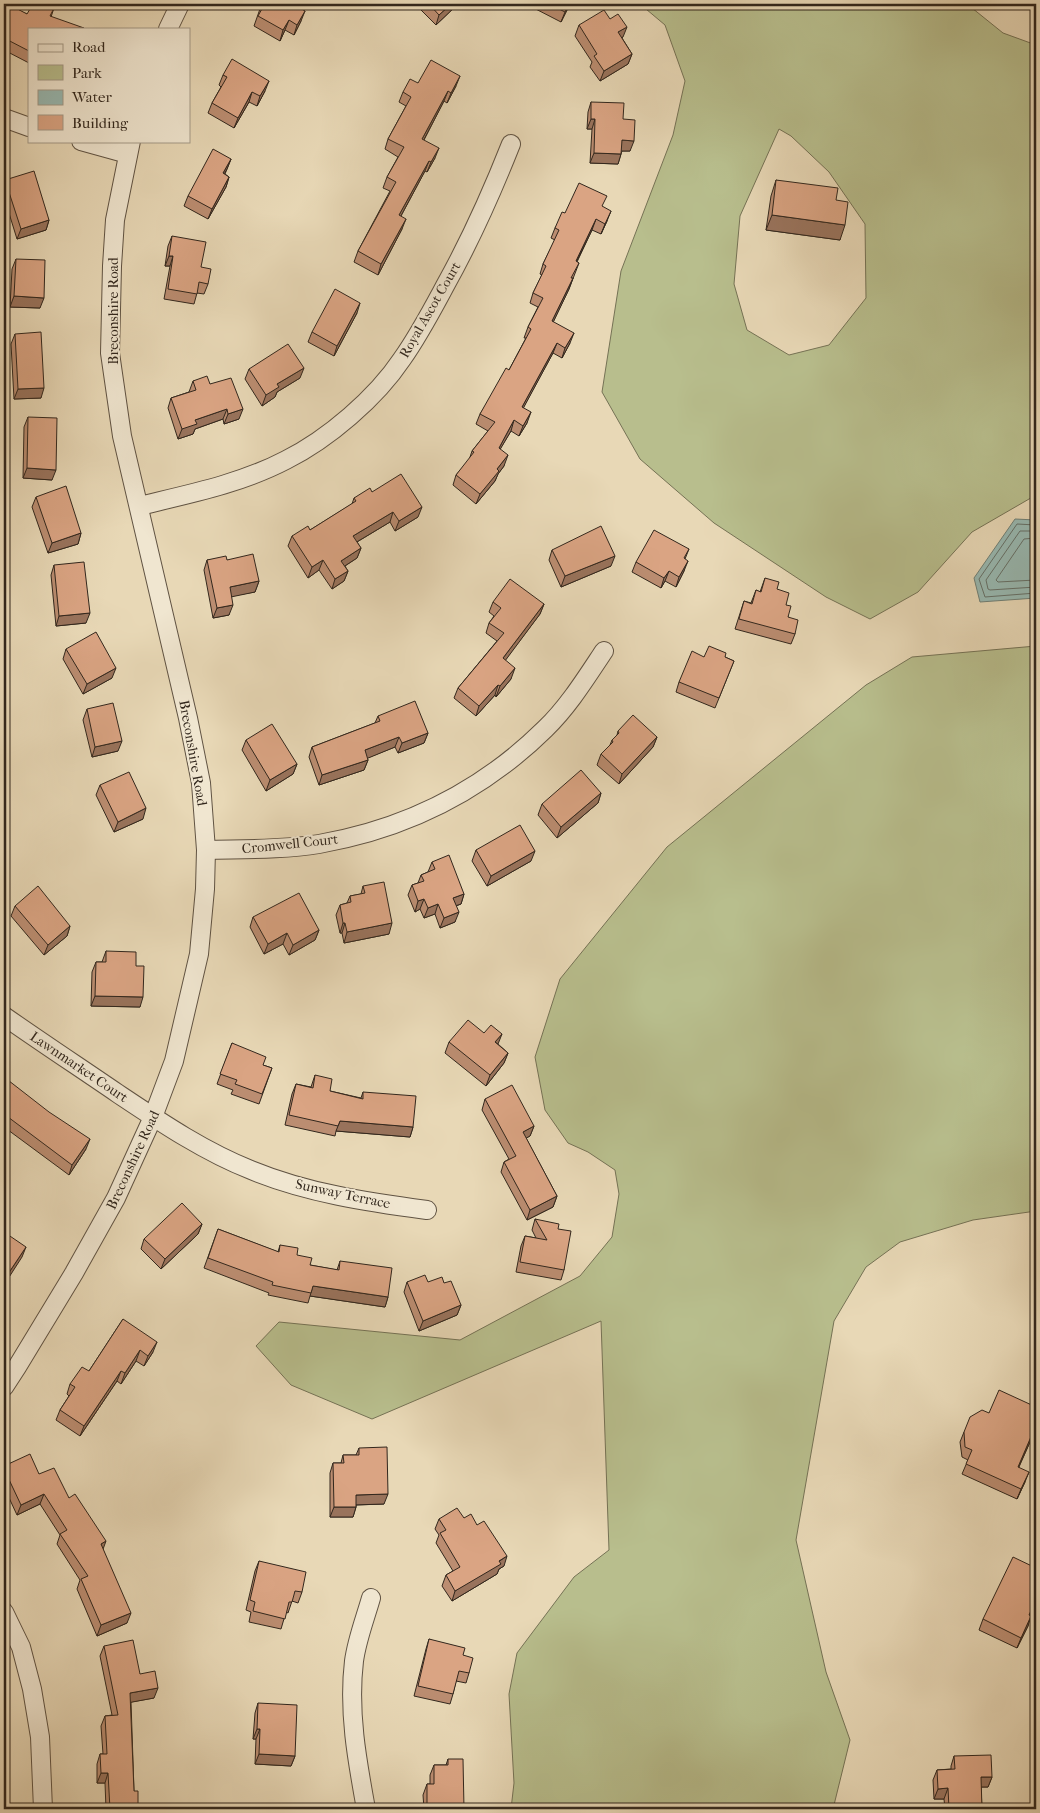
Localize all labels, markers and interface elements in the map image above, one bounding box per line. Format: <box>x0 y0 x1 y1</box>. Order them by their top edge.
legend <box>28 28 190 142</box>
text: Road <box>72 38 106 56</box>
text: Park <box>72 64 102 82</box>
text: Water <box>71 88 112 106</box>
text: Building <box>72 114 129 132</box>
street label: Breconshire Road <box>105 257 122 365</box>
street label: Royal Ascot Court <box>396 259 464 361</box>
street label: Breconshire Road <box>175 699 211 808</box>
street label: Cromwell Court <box>241 830 339 858</box>
street label: Lawnmarket Court <box>27 1028 131 1106</box>
street label: Breconshire Road <box>103 1107 164 1212</box>
street label: Sunway Terrace <box>294 1176 392 1212</box>

